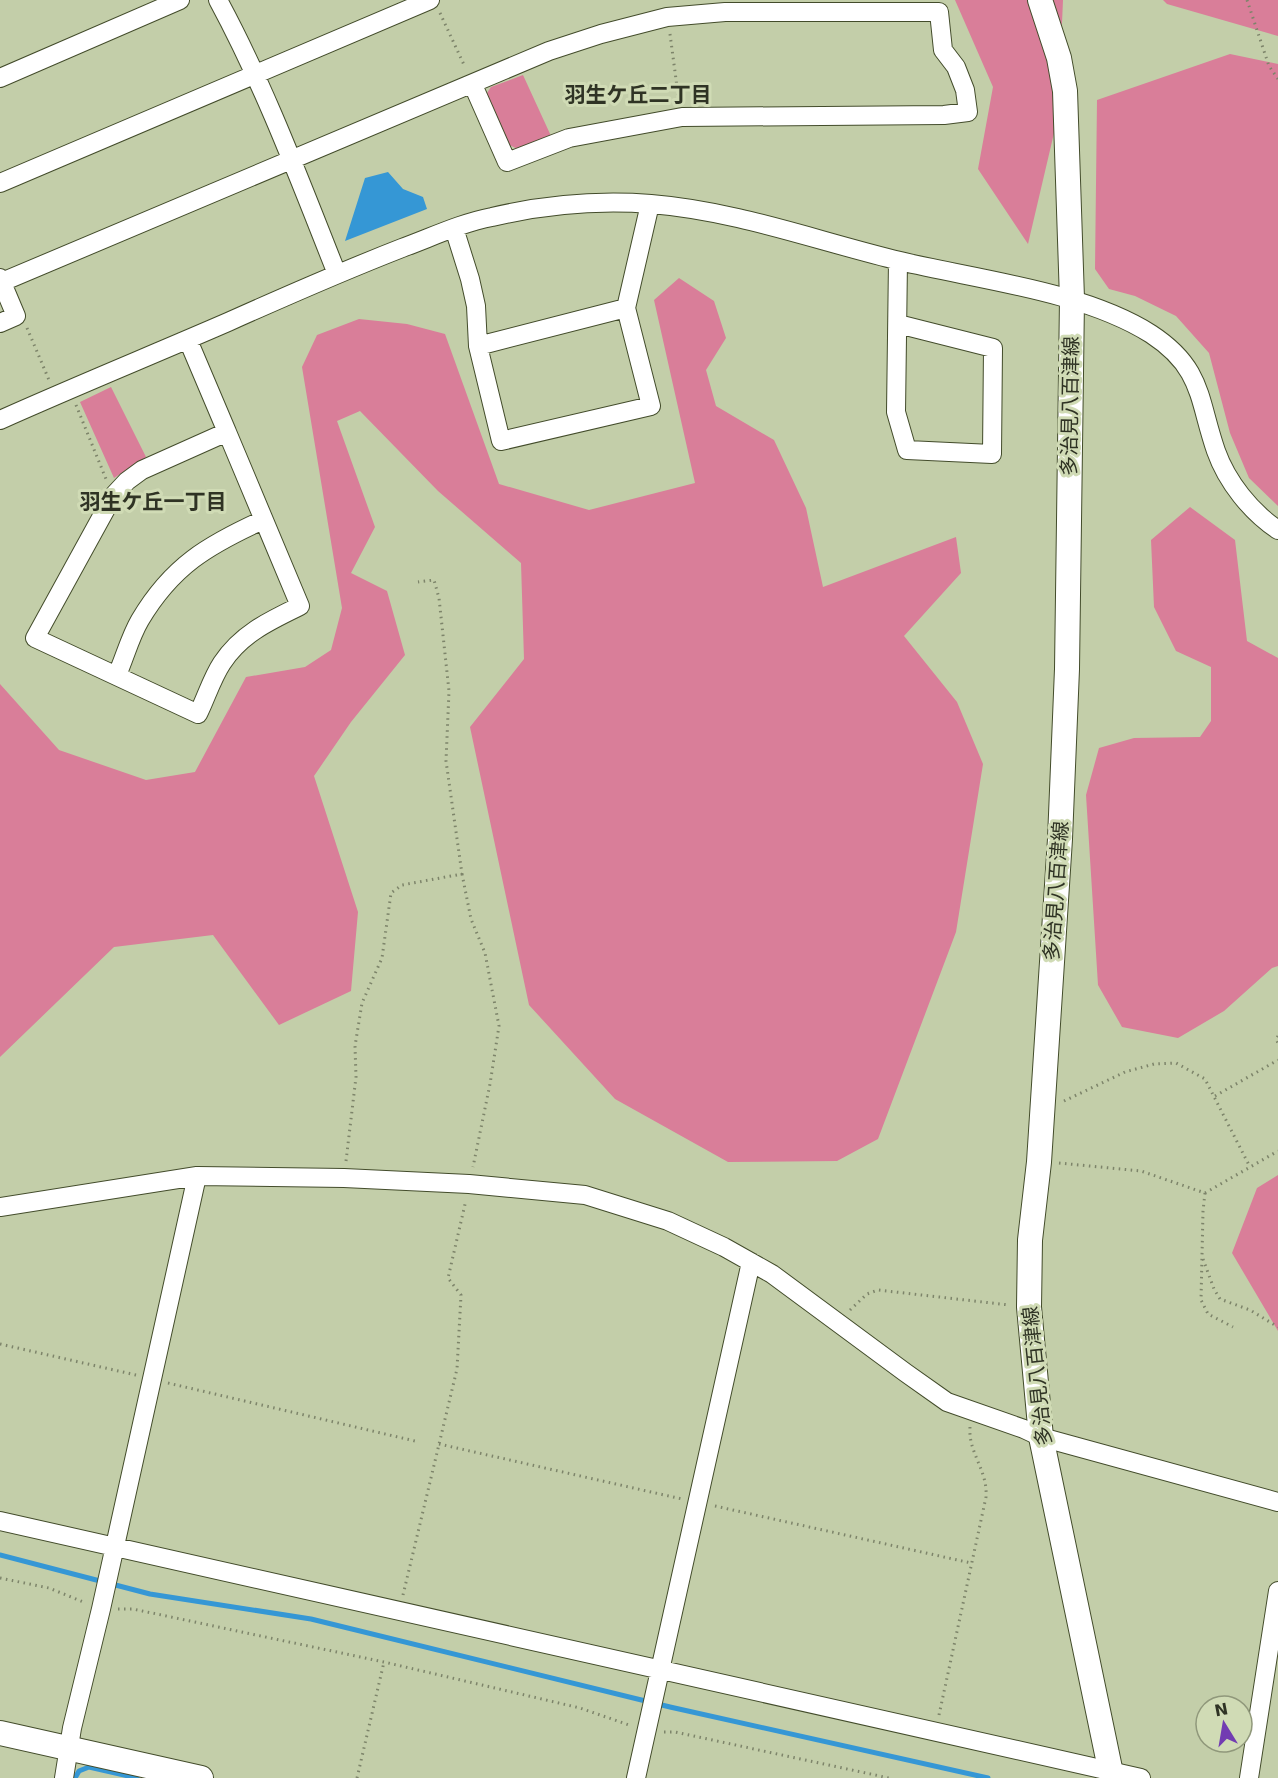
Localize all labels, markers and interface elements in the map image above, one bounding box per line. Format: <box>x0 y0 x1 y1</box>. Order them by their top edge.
district label: 羽生ケ丘二丁目 <box>565 83 712 107</box>
street label: 多治見八百津線 <box>1057 336 1083 476</box>
district label: 羽生ケ丘一丁目 <box>80 490 227 514</box>
street label: 多治見八百津線 <box>1039 820 1073 962</box>
street label: 多治見八百津線 <box>1018 1305 1056 1447</box>
north arrow <box>1194 1694 1254 1754</box>
text: N <box>1213 1699 1230 1720</box>

